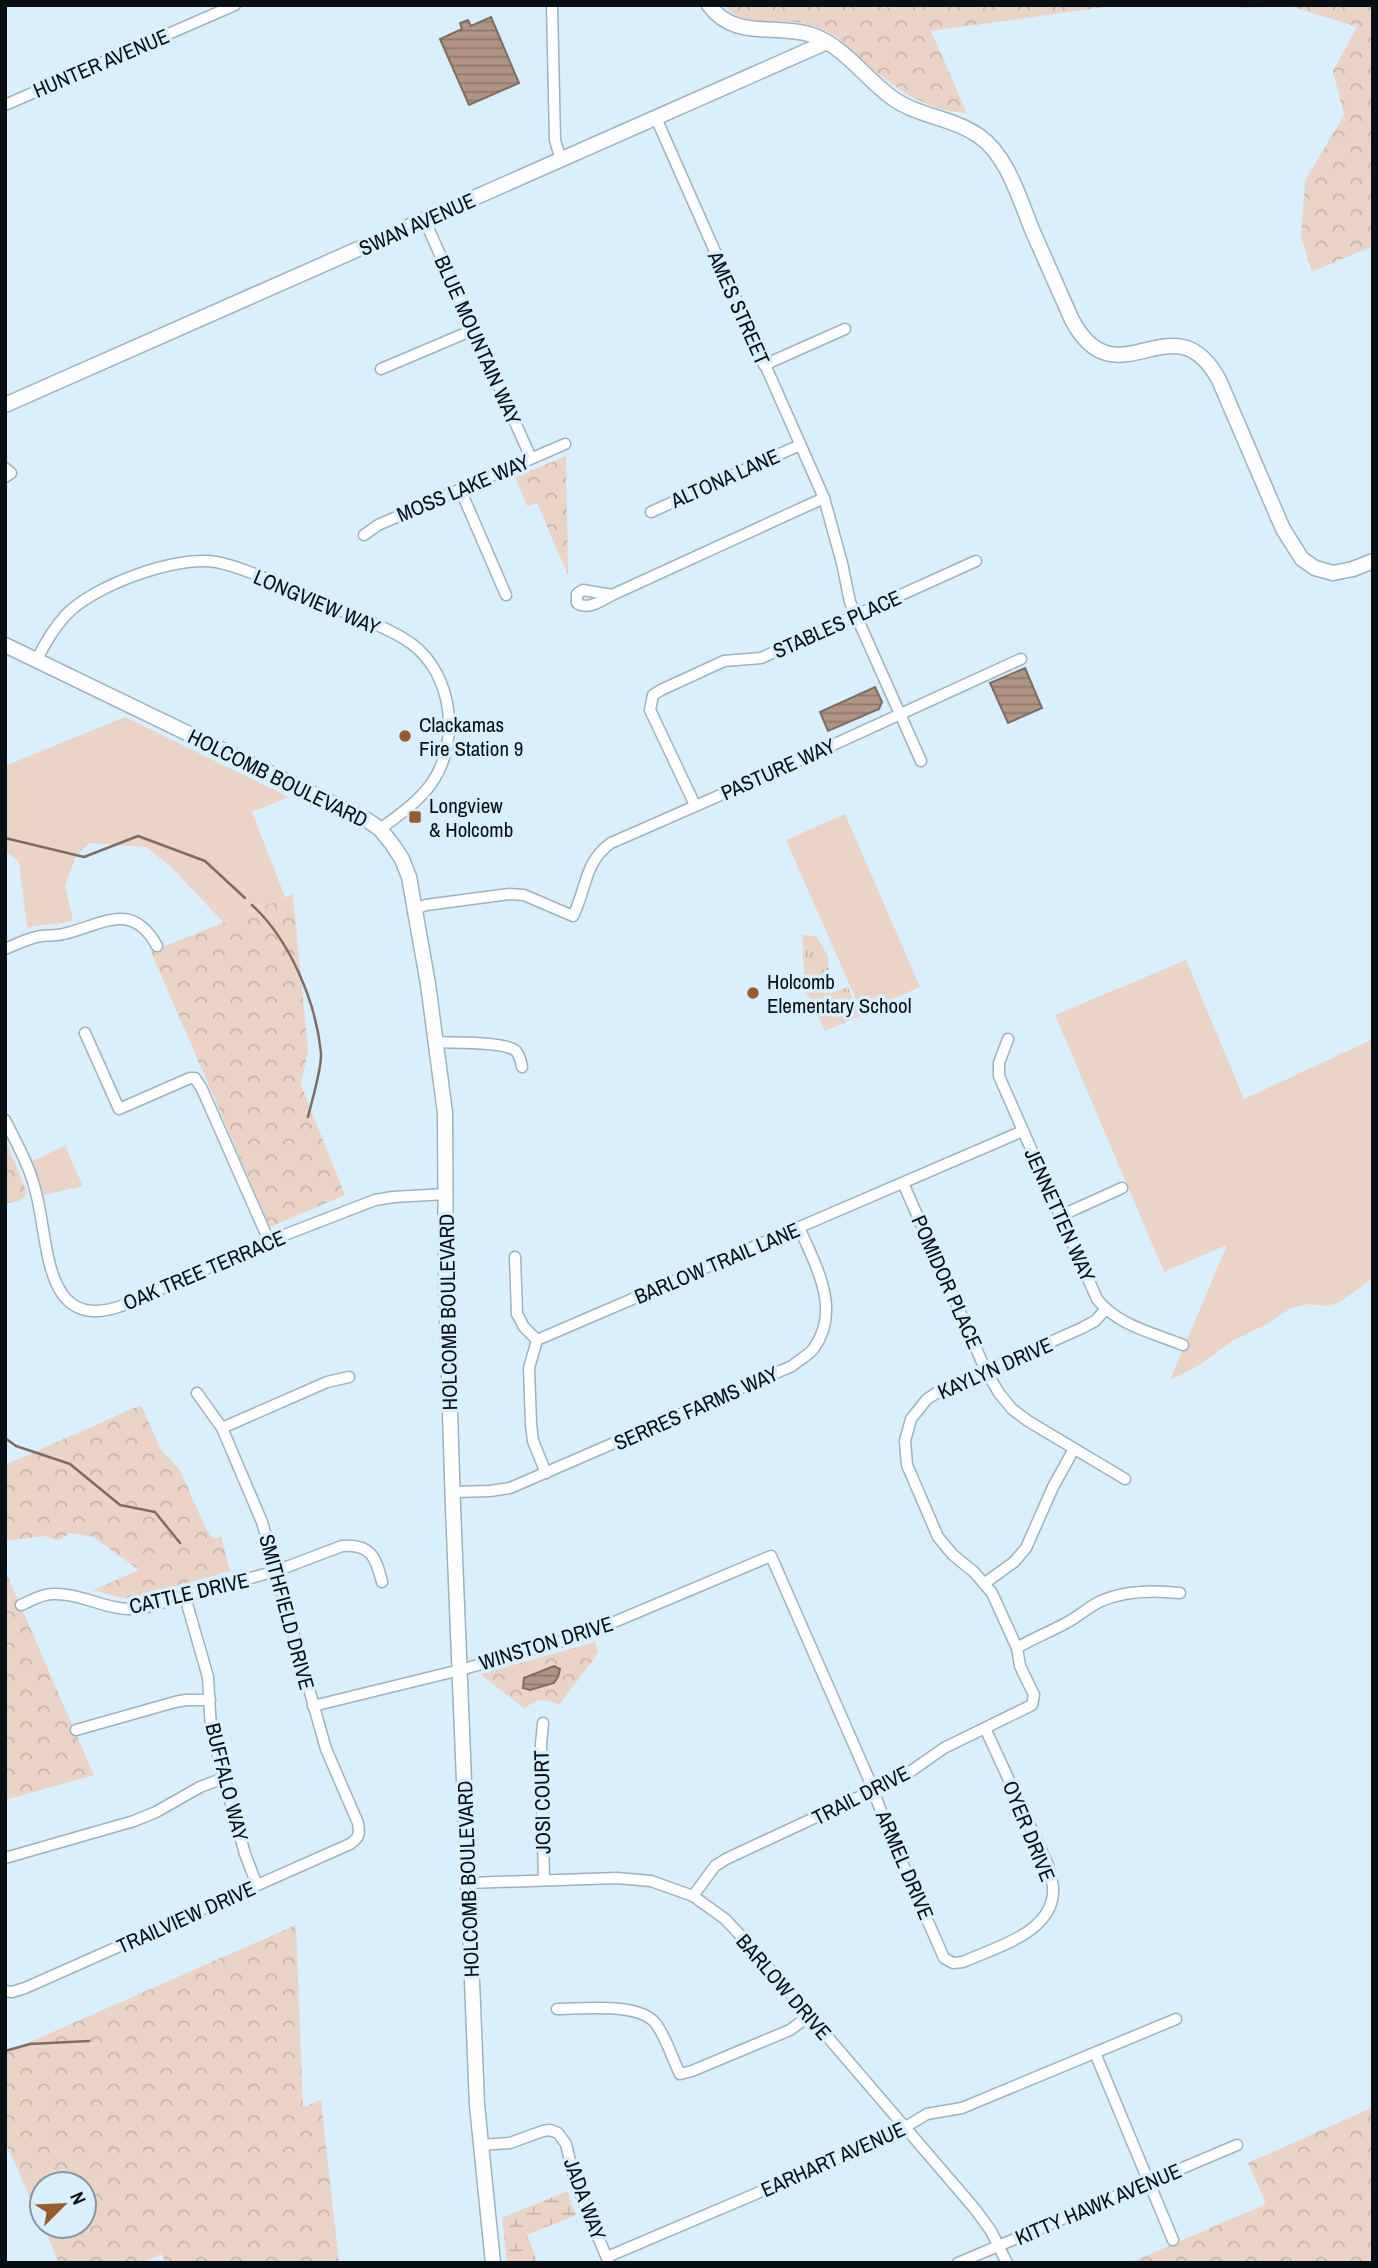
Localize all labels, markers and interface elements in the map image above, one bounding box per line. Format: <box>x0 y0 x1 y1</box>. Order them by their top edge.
street label: HUNTER AVENUE <box>29 21 173 105</box>
street label: SWAN AVENUE <box>354 185 480 263</box>
street label: AMES STREET <box>701 246 777 370</box>
street label: BLUE MOUNTAIN WAY <box>428 251 529 430</box>
street label: ALTONA LANE <box>665 441 784 515</box>
street label: MOSS LAKE WAY <box>392 447 534 529</box>
street label: LONGVIEW WAY <box>249 562 385 642</box>
street label: STABLES PLACE <box>768 583 906 665</box>
place label: Clackamas Fire Station 9 <box>419 710 523 763</box>
street label: HOLCOMB BOULEVARD <box>183 722 373 834</box>
marker: Clackamas Fire Station 9 <box>397 728 413 744</box>
street label: PASTURE WAY <box>716 731 840 807</box>
place label: Longview & Holcomb <box>429 791 513 844</box>
marker: Longview & Holcomb <box>407 809 423 825</box>
place label: Holcomb Elementary School <box>767 967 912 1020</box>
marker: Holcomb Elementary School <box>745 985 761 1001</box>
street label: JENNETTEN WAY <box>1018 1144 1103 1287</box>
street label: POMIDOR PLACE <box>905 1211 989 1353</box>
street label: HOLCOMB BOULEVARD <box>432 1213 464 1411</box>
street label: BARLOW TRAIL LANE <box>630 1215 804 1311</box>
street label: OAK TREE TERRACE <box>118 1223 290 1317</box>
street label: KAYLYN DRIVE <box>933 1330 1057 1406</box>
street label: SERRES FARMS WAY <box>609 1359 783 1457</box>
street label: SMITHFIELD DRIVE <box>252 1531 322 1693</box>
street label: CATTLE DRIVE <box>126 1565 252 1621</box>
street label: WINSTON DRIVE <box>476 1609 616 1677</box>
street label: BUFFALO WAY <box>198 1720 256 1845</box>
street label: JOSI COURT <box>527 1749 557 1854</box>
street label: TRAIL DRIVE <box>807 1758 915 1832</box>
street label: OYER DRIVE <box>996 1776 1062 1886</box>
street label: HOLCOMB BOULEVARD <box>450 1780 486 1978</box>
street label: ARMEL DRIVE <box>869 1805 941 1924</box>
street label: TRAILVIEW DRIVE <box>112 1873 260 1961</box>
street label: BARLOW DRIVE <box>730 1928 838 2046</box>
street label: EARHART AVENUE <box>756 2114 910 2204</box>
street label: JADA WAY <box>557 2154 613 2244</box>
street label: KITTY HAWK AVENUE <box>1011 2156 1185 2252</box>
north arrow <box>28 2170 98 2240</box>
text: N <box>64 2188 93 2209</box>

